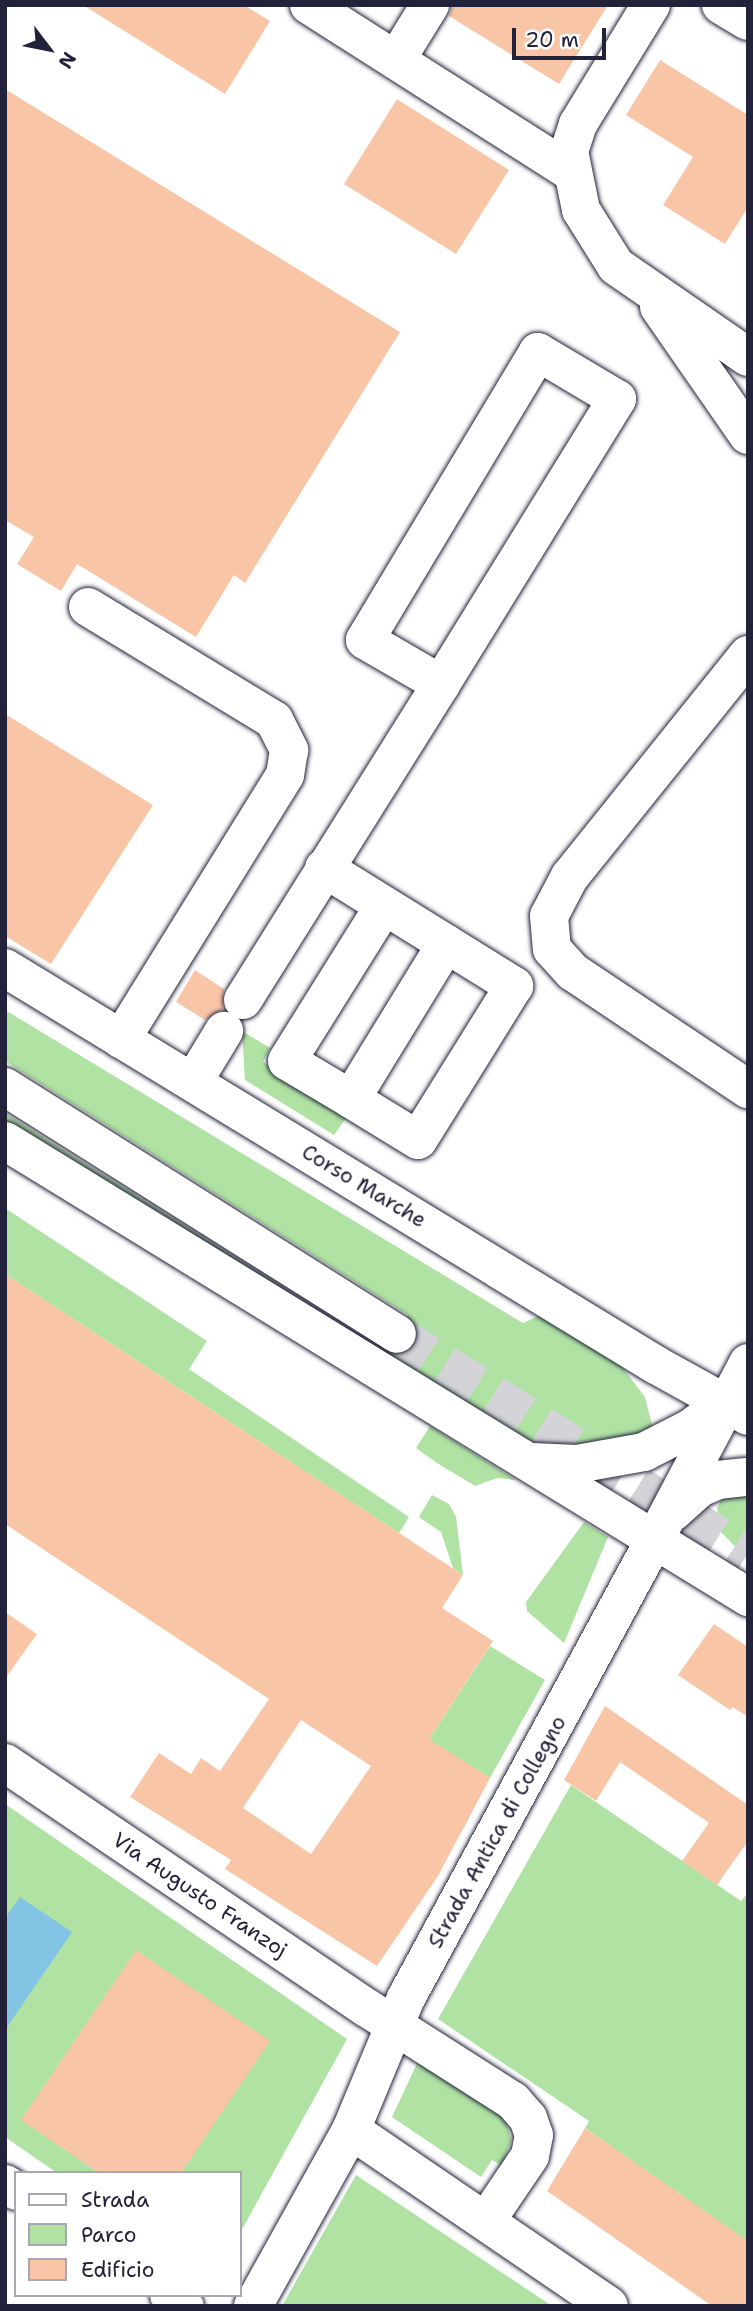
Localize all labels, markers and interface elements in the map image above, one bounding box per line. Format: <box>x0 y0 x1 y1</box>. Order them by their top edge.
north arrow <box>14 14 84 84</box>
scale bar <box>515 14 610 58</box>
text: 20 m <box>525 26 579 54</box>
text: N <box>53 47 82 73</box>
street label: Corso Marche <box>297 1139 431 1233</box>
street label: Strada Antica di Collegno <box>423 1711 571 1953</box>
street label: Via Augusto Franzoj <box>108 1827 292 1963</box>
legend <box>14 2171 242 2297</box>
text: Strada <box>81 2186 149 2214</box>
text: Parco <box>81 2221 136 2249</box>
text: Edificio <box>81 2256 154 2284</box>

